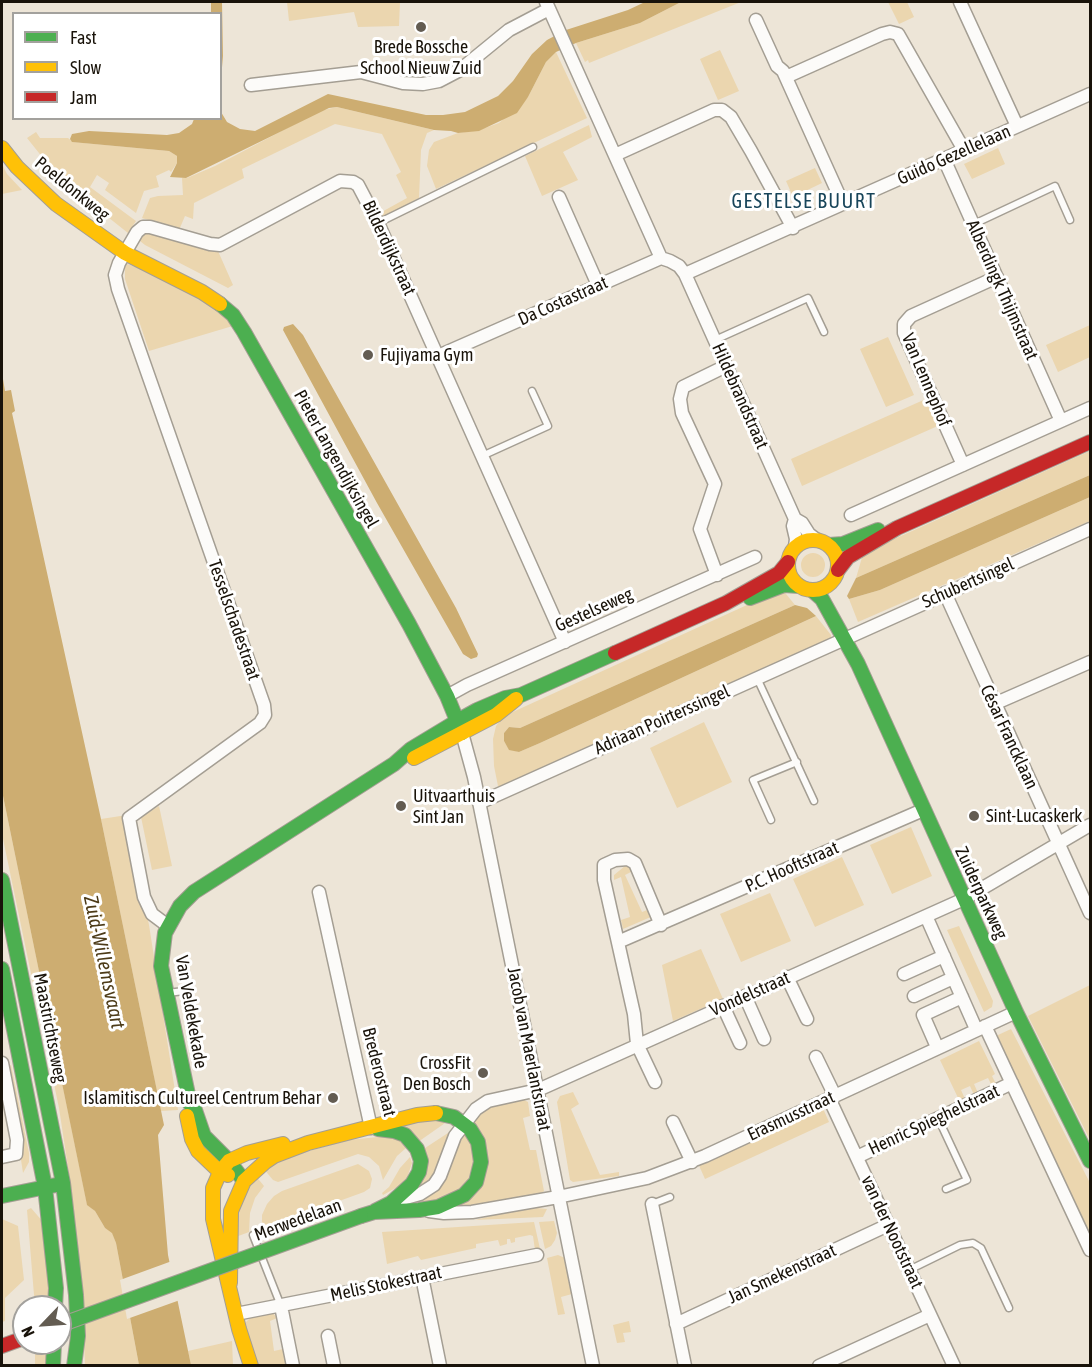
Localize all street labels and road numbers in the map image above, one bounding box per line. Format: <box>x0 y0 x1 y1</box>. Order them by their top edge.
street label: Guido Gezellelaan <box>894 120 1014 190</box>
street label: Poeldonkweg <box>30 152 114 226</box>
street label: Bilderdijkstraat <box>358 197 420 299</box>
street label: Alberdingk Thijmstraat <box>961 217 1043 363</box>
street label: Da Costastraat <box>515 272 611 330</box>
street label: Van Lennephof <box>897 330 955 430</box>
street label: Hildebrandstraat <box>707 340 773 452</box>
street label: Pieter Langendijksingel <box>289 386 383 532</box>
street label: Schubertsingel <box>919 553 1017 613</box>
street label: Tesselschadestraat <box>203 557 265 683</box>
street label: Gestelseweg <box>552 583 636 637</box>
street label: Adriaan Poirterssingel <box>591 681 733 759</box>
street label: César Francklaan <box>975 681 1043 793</box>
street label: P.C. Hooftstraat <box>742 837 842 897</box>
street label: Zuiderparkweg <box>950 843 1012 943</box>
street label: Van Veldekekade <box>170 954 212 1070</box>
street label: Jacob van Maerlantstraat <box>503 965 555 1133</box>
street label: Vondelstraat <box>707 967 793 1021</box>
street label: Maastrichtseweg <box>29 971 71 1085</box>
street label: Brederostraat <box>358 1025 400 1119</box>
street label: Henric Spieghelstraat <box>865 1080 1003 1160</box>
street label: Erasmusstraat <box>744 1086 838 1146</box>
street label: van der Nootstraat <box>856 1172 928 1292</box>
street label: Merwedelaan <box>251 1194 345 1246</box>
street label: Jan Smekenstraat <box>724 1240 840 1308</box>
street label: Melis Stokestraat <box>328 1262 444 1306</box>

